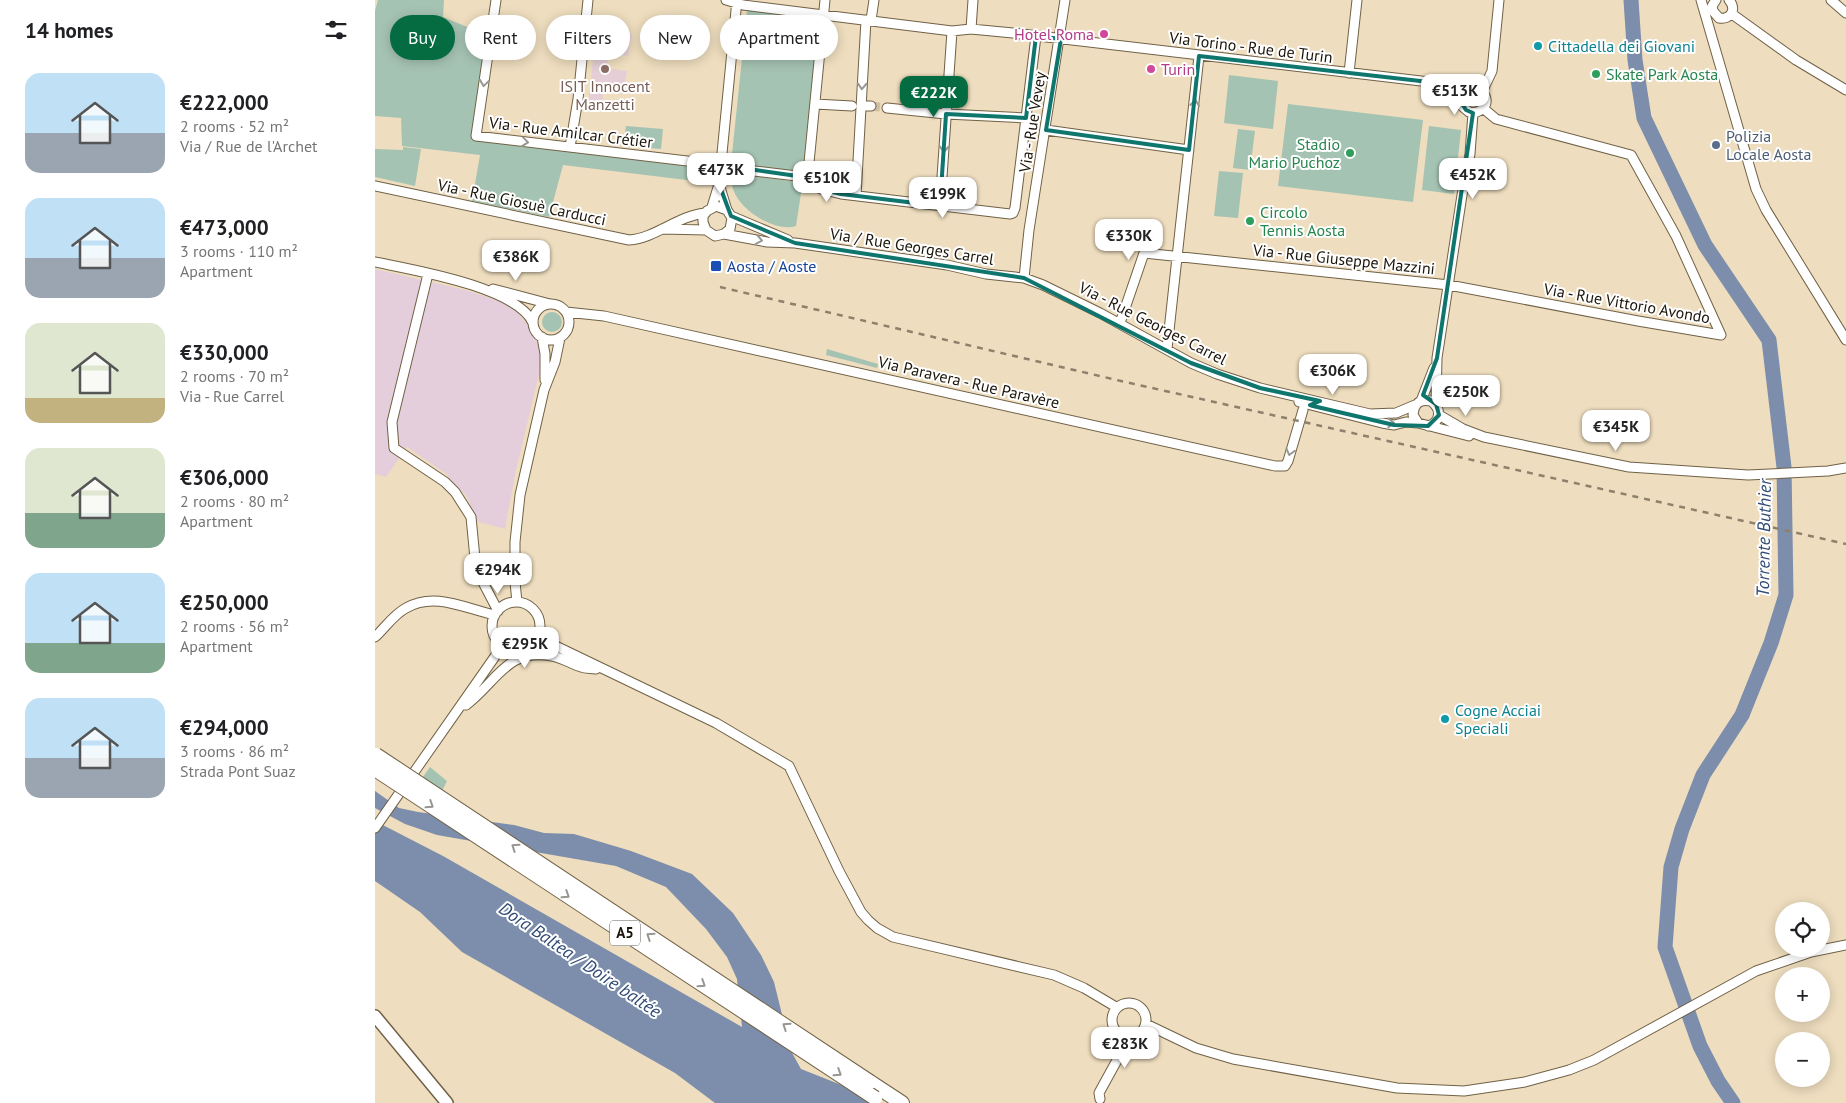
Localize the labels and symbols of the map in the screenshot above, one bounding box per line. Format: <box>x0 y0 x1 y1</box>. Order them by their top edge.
place label: Hotel Roma <box>1014 24 1094 44</box>
street label: Via Torino - Rue de Turin <box>1167 27 1334 67</box>
marker: Hotel Roma <box>1098 28 1110 40</box>
place label: Cittadella dei Giovani <box>1548 36 1695 56</box>
marker: Cittadella dei Giovani <box>1532 40 1544 52</box>
place label: Turin <box>1161 59 1195 79</box>
marker: ISIT Innocent Manzetti <box>599 63 611 75</box>
marker: Turin <box>1145 63 1157 75</box>
place label: Skate Park Aosta <box>1606 64 1718 84</box>
marker: Skate Park Aosta <box>1590 68 1602 80</box>
street label: Via - Rue Vevey <box>1014 70 1050 175</box>
pin: €513K <box>1420 74 1490 116</box>
place label: ISIT Innocent Manzetti <box>560 76 651 114</box>
pin: €222K <box>899 76 969 118</box>
one-way arrow <box>479 79 490 87</box>
one-way arrow <box>856 82 867 90</box>
one-way arrow <box>1189 99 1200 107</box>
street label: Via - Rue Amilcar Crétier <box>487 112 655 152</box>
place label: Polizia Locale Aosta <box>1726 126 1811 164</box>
place label: Stadio Mario Puchoz <box>1248 134 1340 172</box>
one-way arrow <box>521 136 529 147</box>
marker: Polizia Locale Aosta <box>1710 139 1722 151</box>
one-way arrow <box>938 145 949 153</box>
marker: Stadio Mario Puchoz <box>1344 147 1356 159</box>
pin: €473K <box>686 152 756 195</box>
pin: €452K <box>1438 158 1508 200</box>
pin: €510K <box>792 160 862 203</box>
street label: Via - Rue Giosuè Carducci <box>435 174 608 230</box>
pin: €199K <box>908 176 978 219</box>
place label: Circolo Tennis Aosta <box>1260 202 1345 240</box>
marker: Circolo Tennis Aosta <box>1244 215 1256 227</box>
pin: €330K <box>1094 218 1164 261</box>
street label: Via / Rue Georges Carrel <box>828 223 996 269</box>
one-way arrow <box>755 235 764 245</box>
street label: Via - Rue Giuseppe Mazzini <box>1251 239 1436 279</box>
pin: €386K <box>481 240 551 282</box>
place label: Aosta / Aoste <box>727 256 816 276</box>
marker: Aosta / Aoste <box>709 259 723 273</box>
street label: Via - Rue Georges Carrel <box>1075 277 1231 369</box>
street label: Via - Rue Vittorio Avondo <box>1541 278 1712 327</box>
street label: Via Paravera - Rue Paravère <box>875 351 1062 413</box>
pin: €306K <box>1298 354 1368 396</box>
pin: €250K <box>1431 374 1501 417</box>
pin: €345K <box>1581 410 1651 452</box>
one-way arrow <box>1387 418 1395 429</box>
one-way arrow <box>1286 448 1296 456</box>
water label: Torrente Buthier <box>1751 478 1776 597</box>
pin: €294K <box>463 552 533 595</box>
pin: €295K <box>490 626 560 669</box>
place label: Cogne Acciai Speciali <box>1455 700 1541 738</box>
marker: Cogne Acciai Speciali <box>1439 713 1451 725</box>
one-way arrow <box>425 799 434 809</box>
one-way arrow <box>511 843 520 853</box>
one-way arrow <box>561 888 570 898</box>
water label: Dora Baltea / Doire baltée <box>495 897 666 1023</box>
road number: A5 <box>610 920 640 946</box>
one-way arrow <box>646 933 656 942</box>
one-way arrow <box>696 978 706 987</box>
one-way arrow <box>782 1023 791 1032</box>
pin: €283K <box>1090 1026 1160 1069</box>
one-way arrow <box>832 1067 841 1076</box>

